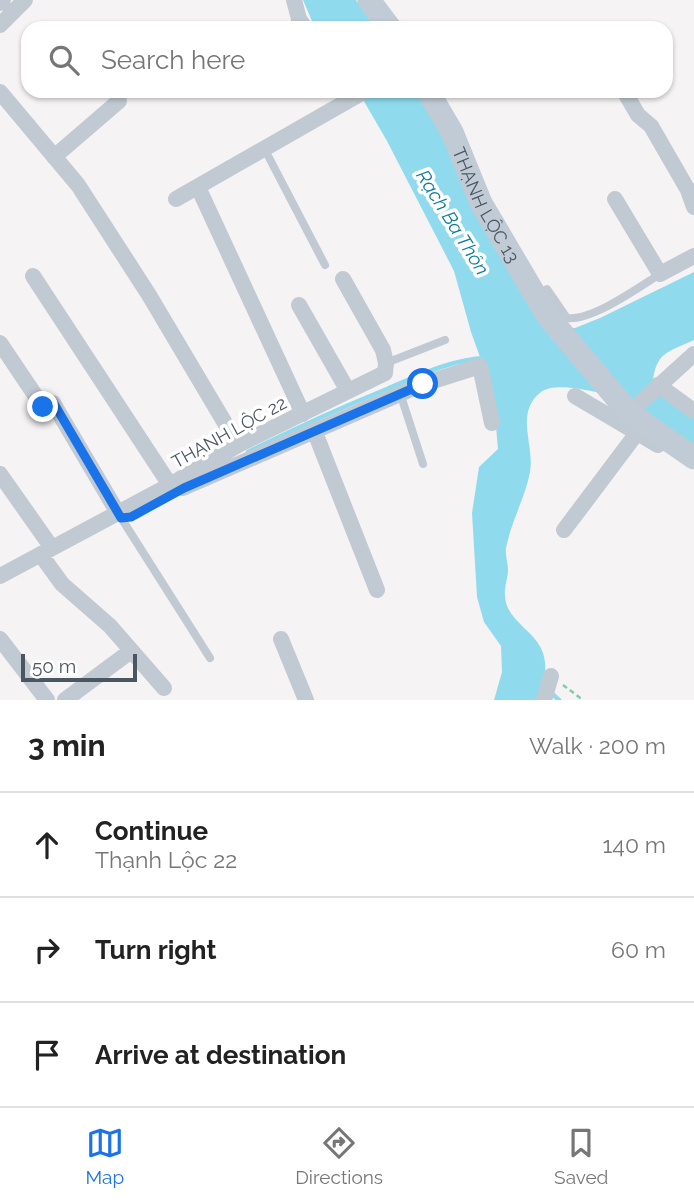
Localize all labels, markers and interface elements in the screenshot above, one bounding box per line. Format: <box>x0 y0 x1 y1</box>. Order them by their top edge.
search box <box>21 21 673 98</box>
icon: search <box>45 41 83 79</box>
text: Search here <box>101 45 245 75</box>
street label: THẠNH LỘC 13 <box>449 144 524 266</box>
water label: Rạch Ba Thôn <box>412 165 494 279</box>
route start <box>407 368 438 399</box>
route end <box>27 391 58 422</box>
street label: THẠNH LỘC 22 <box>167 391 290 472</box>
scale bar <box>21 651 136 683</box>
text: 50 m <box>32 655 76 677</box>
text: 3 min <box>28 728 106 763</box>
text: Walk · 200 m <box>529 732 666 759</box>
text: Continue <box>95 816 208 846</box>
icon: ahead <box>28 826 66 864</box>
text: 140 m <box>603 831 666 858</box>
text: Thạnh Lộc 22 <box>95 846 237 873</box>
icon: right <box>28 931 66 969</box>
text: Turn right <box>95 935 216 965</box>
text: 60 m <box>611 936 666 963</box>
icon: arrive <box>28 1036 66 1074</box>
text: Arrive at destination <box>95 1040 346 1070</box>
tab: Map <box>86 1124 124 1188</box>
tab: Directions <box>295 1124 383 1188</box>
tab: Saved <box>554 1124 608 1188</box>

